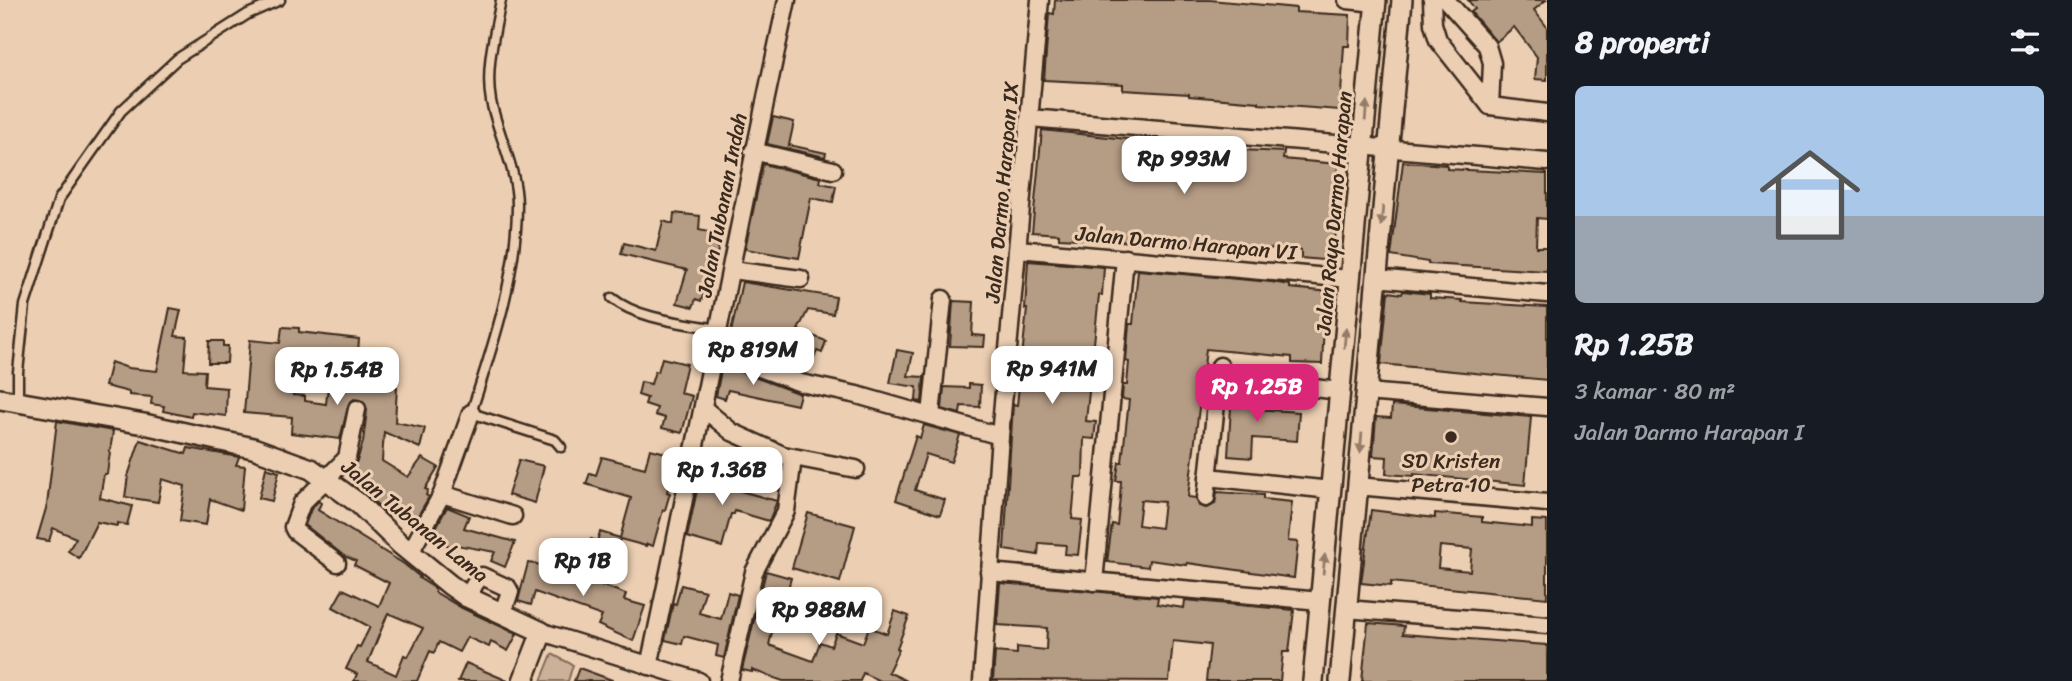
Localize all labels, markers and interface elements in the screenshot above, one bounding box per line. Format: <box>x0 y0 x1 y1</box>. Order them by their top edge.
text: 8 properti <box>1575 15 1709 69</box>
icon: filters <box>2006 23 2044 61</box>
street label: Jalan Darmo Harapan IX <box>973 79 1031 306</box>
street label: Jalan Raya Darmo Harapan <box>1304 89 1364 338</box>
one-way arrow <box>1361 100 1372 122</box>
street label: Jalan Tubanan Indah <box>685 110 758 301</box>
icon: home <box>1747 132 1873 258</box>
pin: Rp 993M <box>1119 136 1249 196</box>
text: Rp 993M <box>1138 138 1230 179</box>
one-way arrow <box>1376 205 1387 227</box>
street label: Jalan Darmo Harapan VI <box>1073 214 1300 272</box>
text: Rp 1.25B <box>1575 317 1693 371</box>
one-way arrow <box>1340 326 1351 348</box>
pin: Rp 819M <box>688 328 818 387</box>
text: Rp 819M <box>708 329 798 370</box>
pin: Rp 941M <box>987 346 1117 406</box>
pin: Rp 1.54B <box>265 348 409 407</box>
text: Rp 941M <box>1007 348 1097 389</box>
text: Rp 1.54B <box>291 349 383 390</box>
pin: Rp 1.25B <box>1185 364 1329 424</box>
text: Rp 1.25B <box>1212 366 1302 407</box>
text: 3 kamar · 80 m² <box>1575 371 1735 412</box>
text: Jalan Darmo Harapan I <box>1575 412 1804 453</box>
marker: SD Kristen Petra 10 <box>1443 429 1459 445</box>
one-way arrow <box>1355 432 1366 454</box>
place label: SD Kristen Petra 10 <box>1402 442 1500 504</box>
street label: Jalan Tubanan Lama <box>332 448 498 593</box>
pin: Rp 1.36B <box>650 448 794 507</box>
text: Rp 1.36B <box>677 449 767 490</box>
pin: Rp 1B <box>534 538 632 598</box>
text: Rp 1B <box>555 540 611 581</box>
one-way arrow <box>1319 553 1330 575</box>
pin: Rp 988M <box>754 588 884 647</box>
text: Rp 988M <box>772 589 866 630</box>

